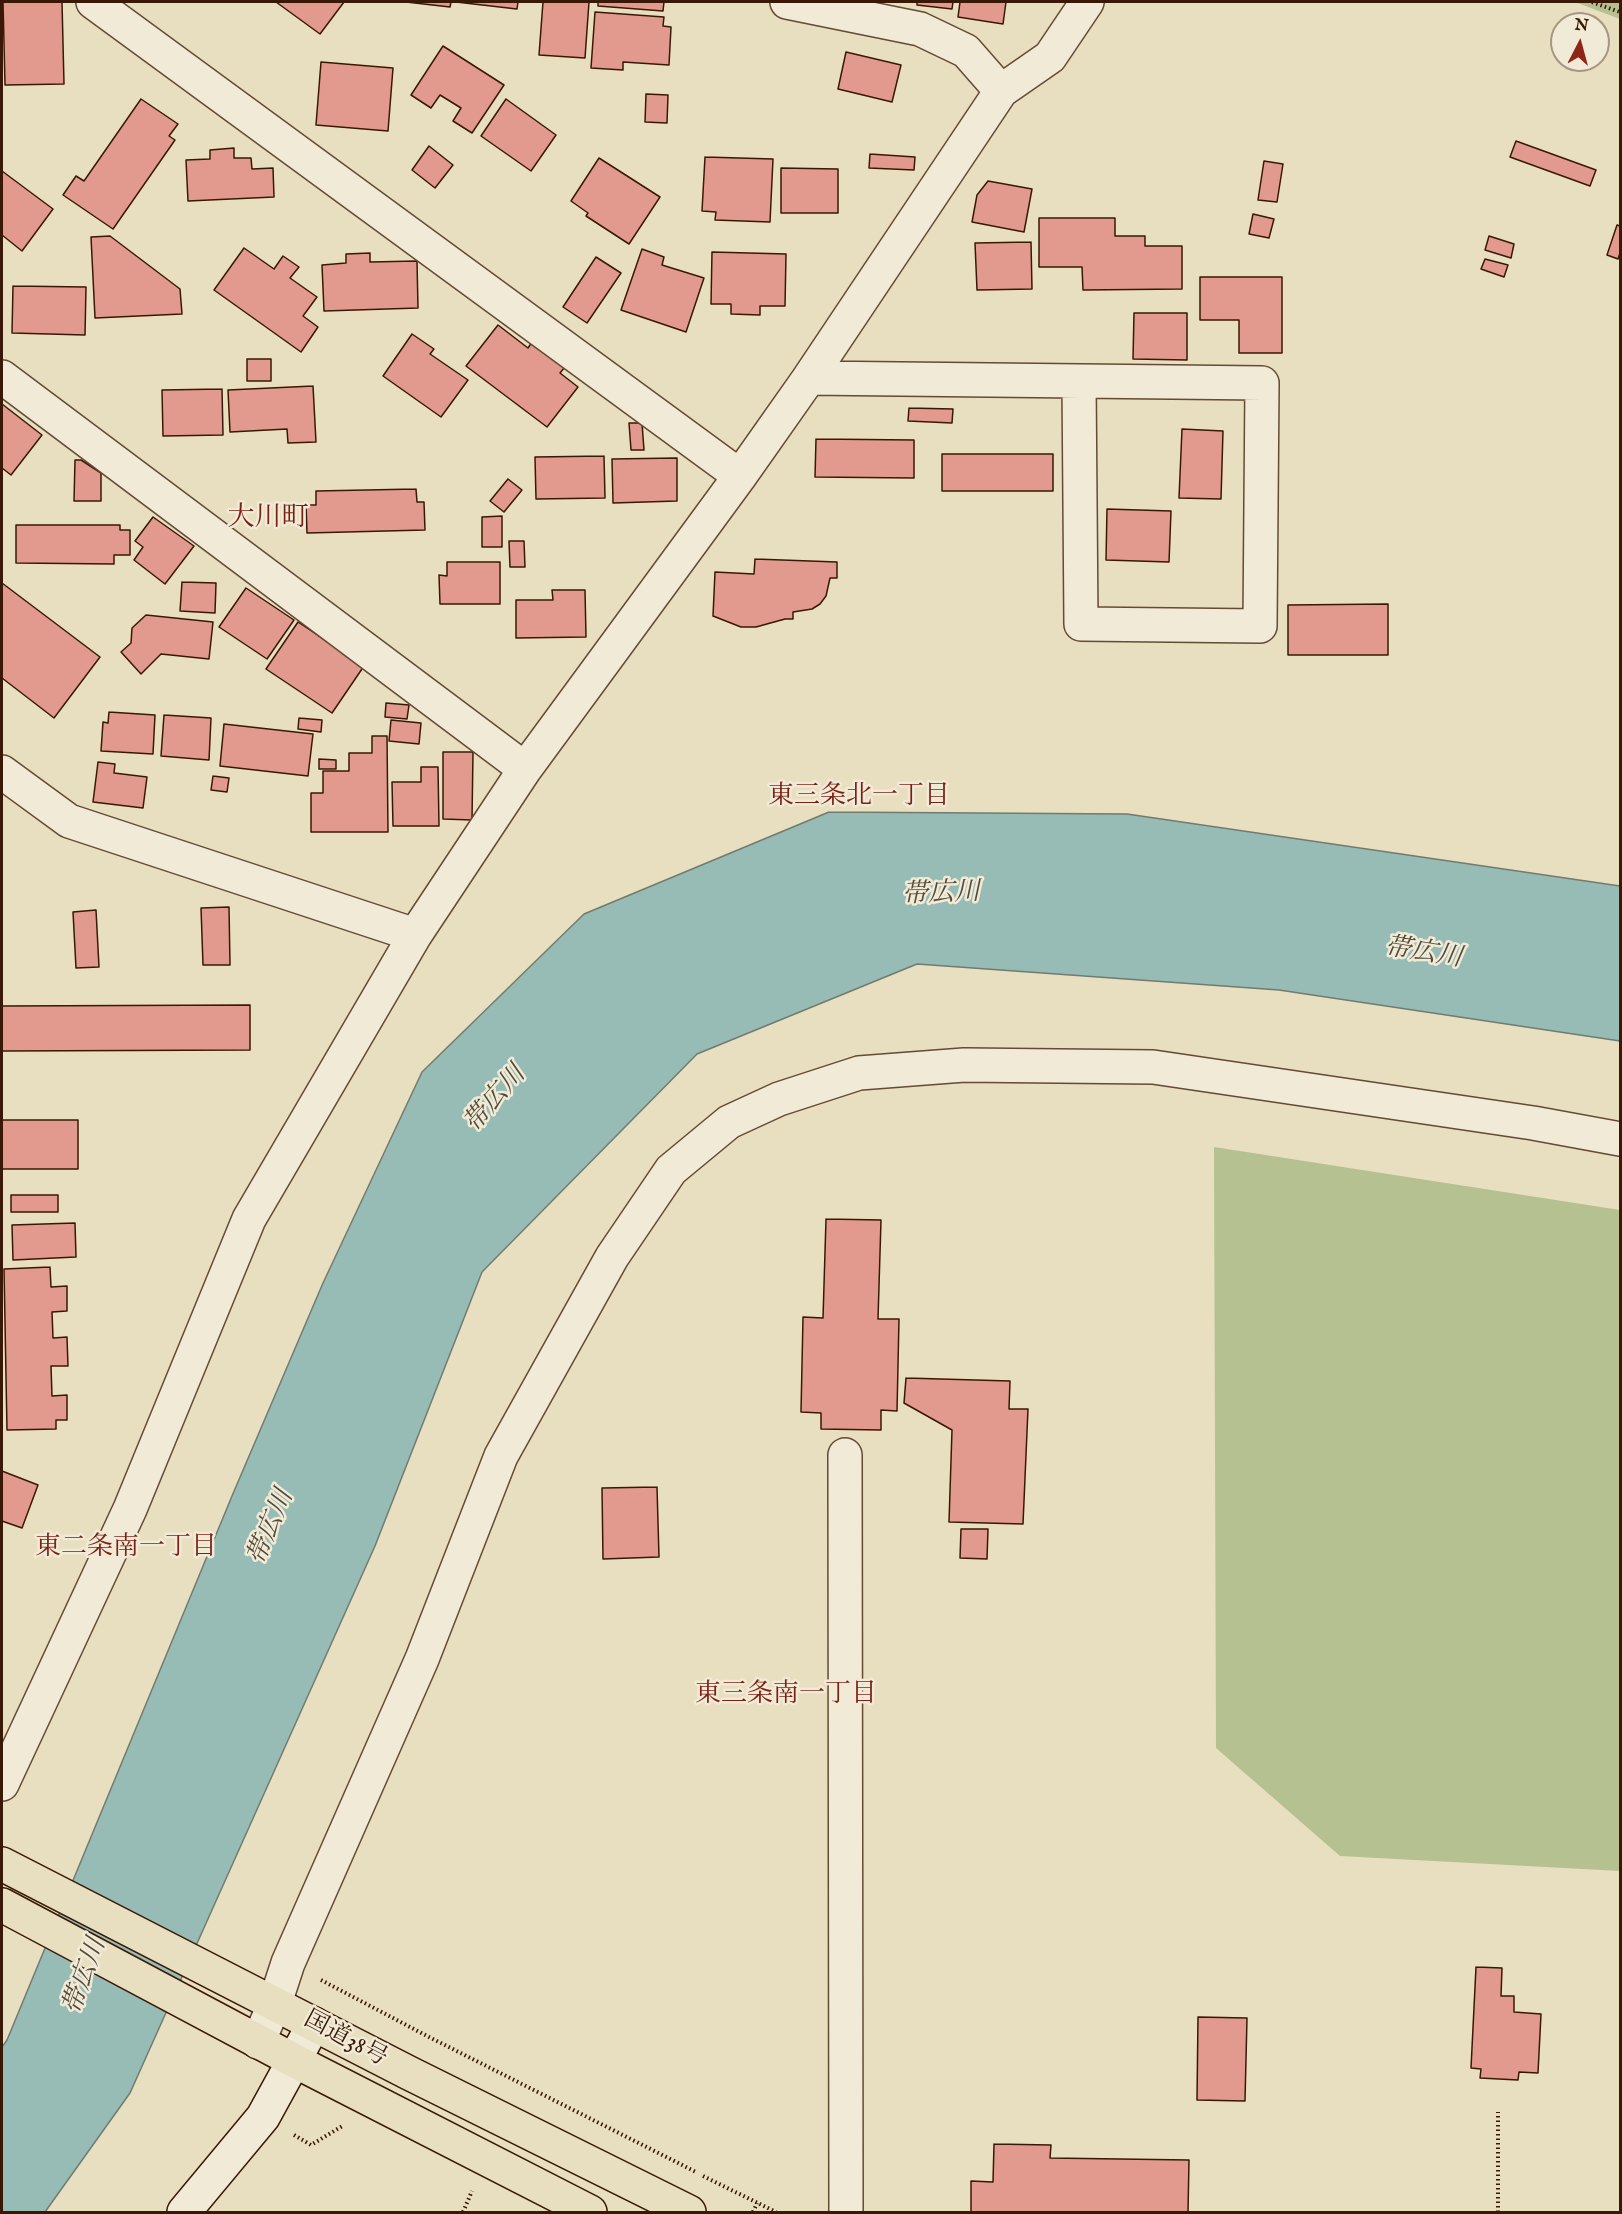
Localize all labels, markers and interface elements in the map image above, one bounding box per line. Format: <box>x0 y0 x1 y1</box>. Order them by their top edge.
north arrow <box>1550 12 1610 72</box>
text: N <box>1574 15 1590 37</box>
district label: 大川町 <box>228 503 308 535</box>
district label: 東三条北一丁目 <box>768 782 950 814</box>
water label: 帯広川 <box>901 878 981 912</box>
water label: 帯広川 <box>1382 932 1464 976</box>
water label: 帯広川 <box>459 1060 533 1140</box>
water label: 帯広川 <box>242 1486 302 1570</box>
district label: 東二条南一丁目 <box>35 1533 217 1565</box>
district label: 東三条南一丁目 <box>695 1680 877 1712</box>
water label: 帯広川 <box>58 1935 114 2019</box>
street label: 国道38号 <box>298 2006 392 2074</box>

